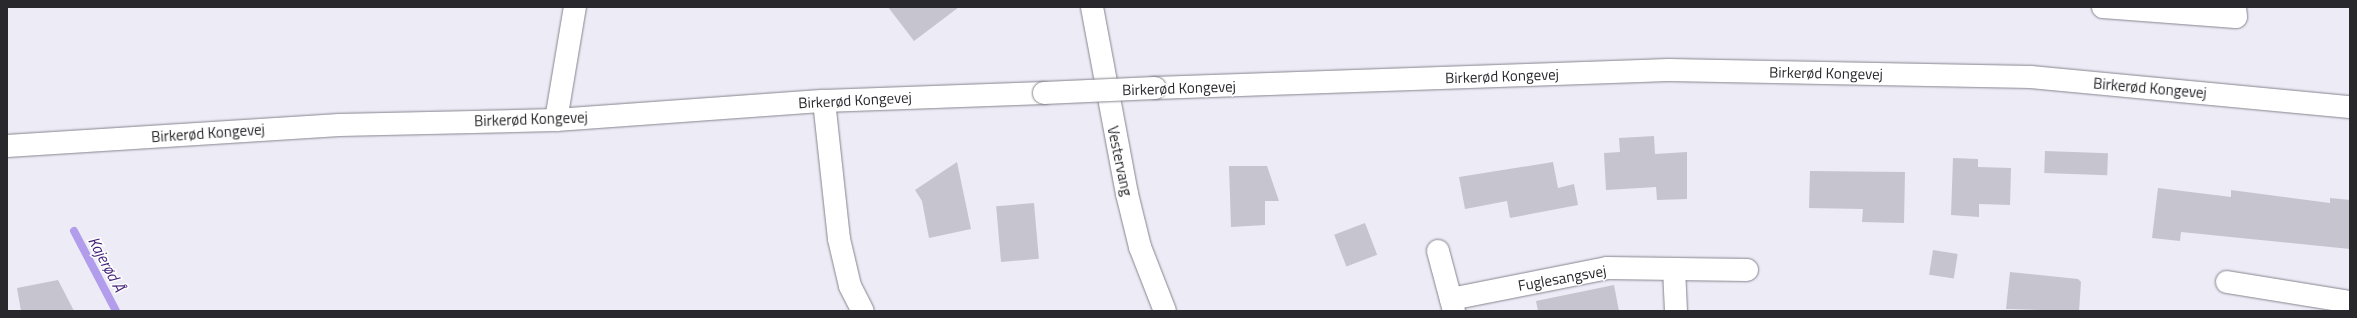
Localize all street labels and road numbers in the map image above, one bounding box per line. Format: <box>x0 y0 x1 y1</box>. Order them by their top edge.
street label: Birkerød Kongevej <box>1769 63 1883 83</box>
street label: Birkerød Kongevej <box>1445 65 1559 87</box>
street label: Birkerød Kongevej <box>2092 74 2208 102</box>
street label: Birkerød Kongevej <box>1122 77 1236 99</box>
street label: Birkerød Kongevej <box>798 88 912 112</box>
street label: Birkerød Kongevej <box>474 108 588 130</box>
street label: Birkerød Kongevej <box>151 120 265 146</box>
street label: Vestervang <box>1104 124 1136 198</box>
street label: Fuglesangsvej <box>1516 261 1608 295</box>

